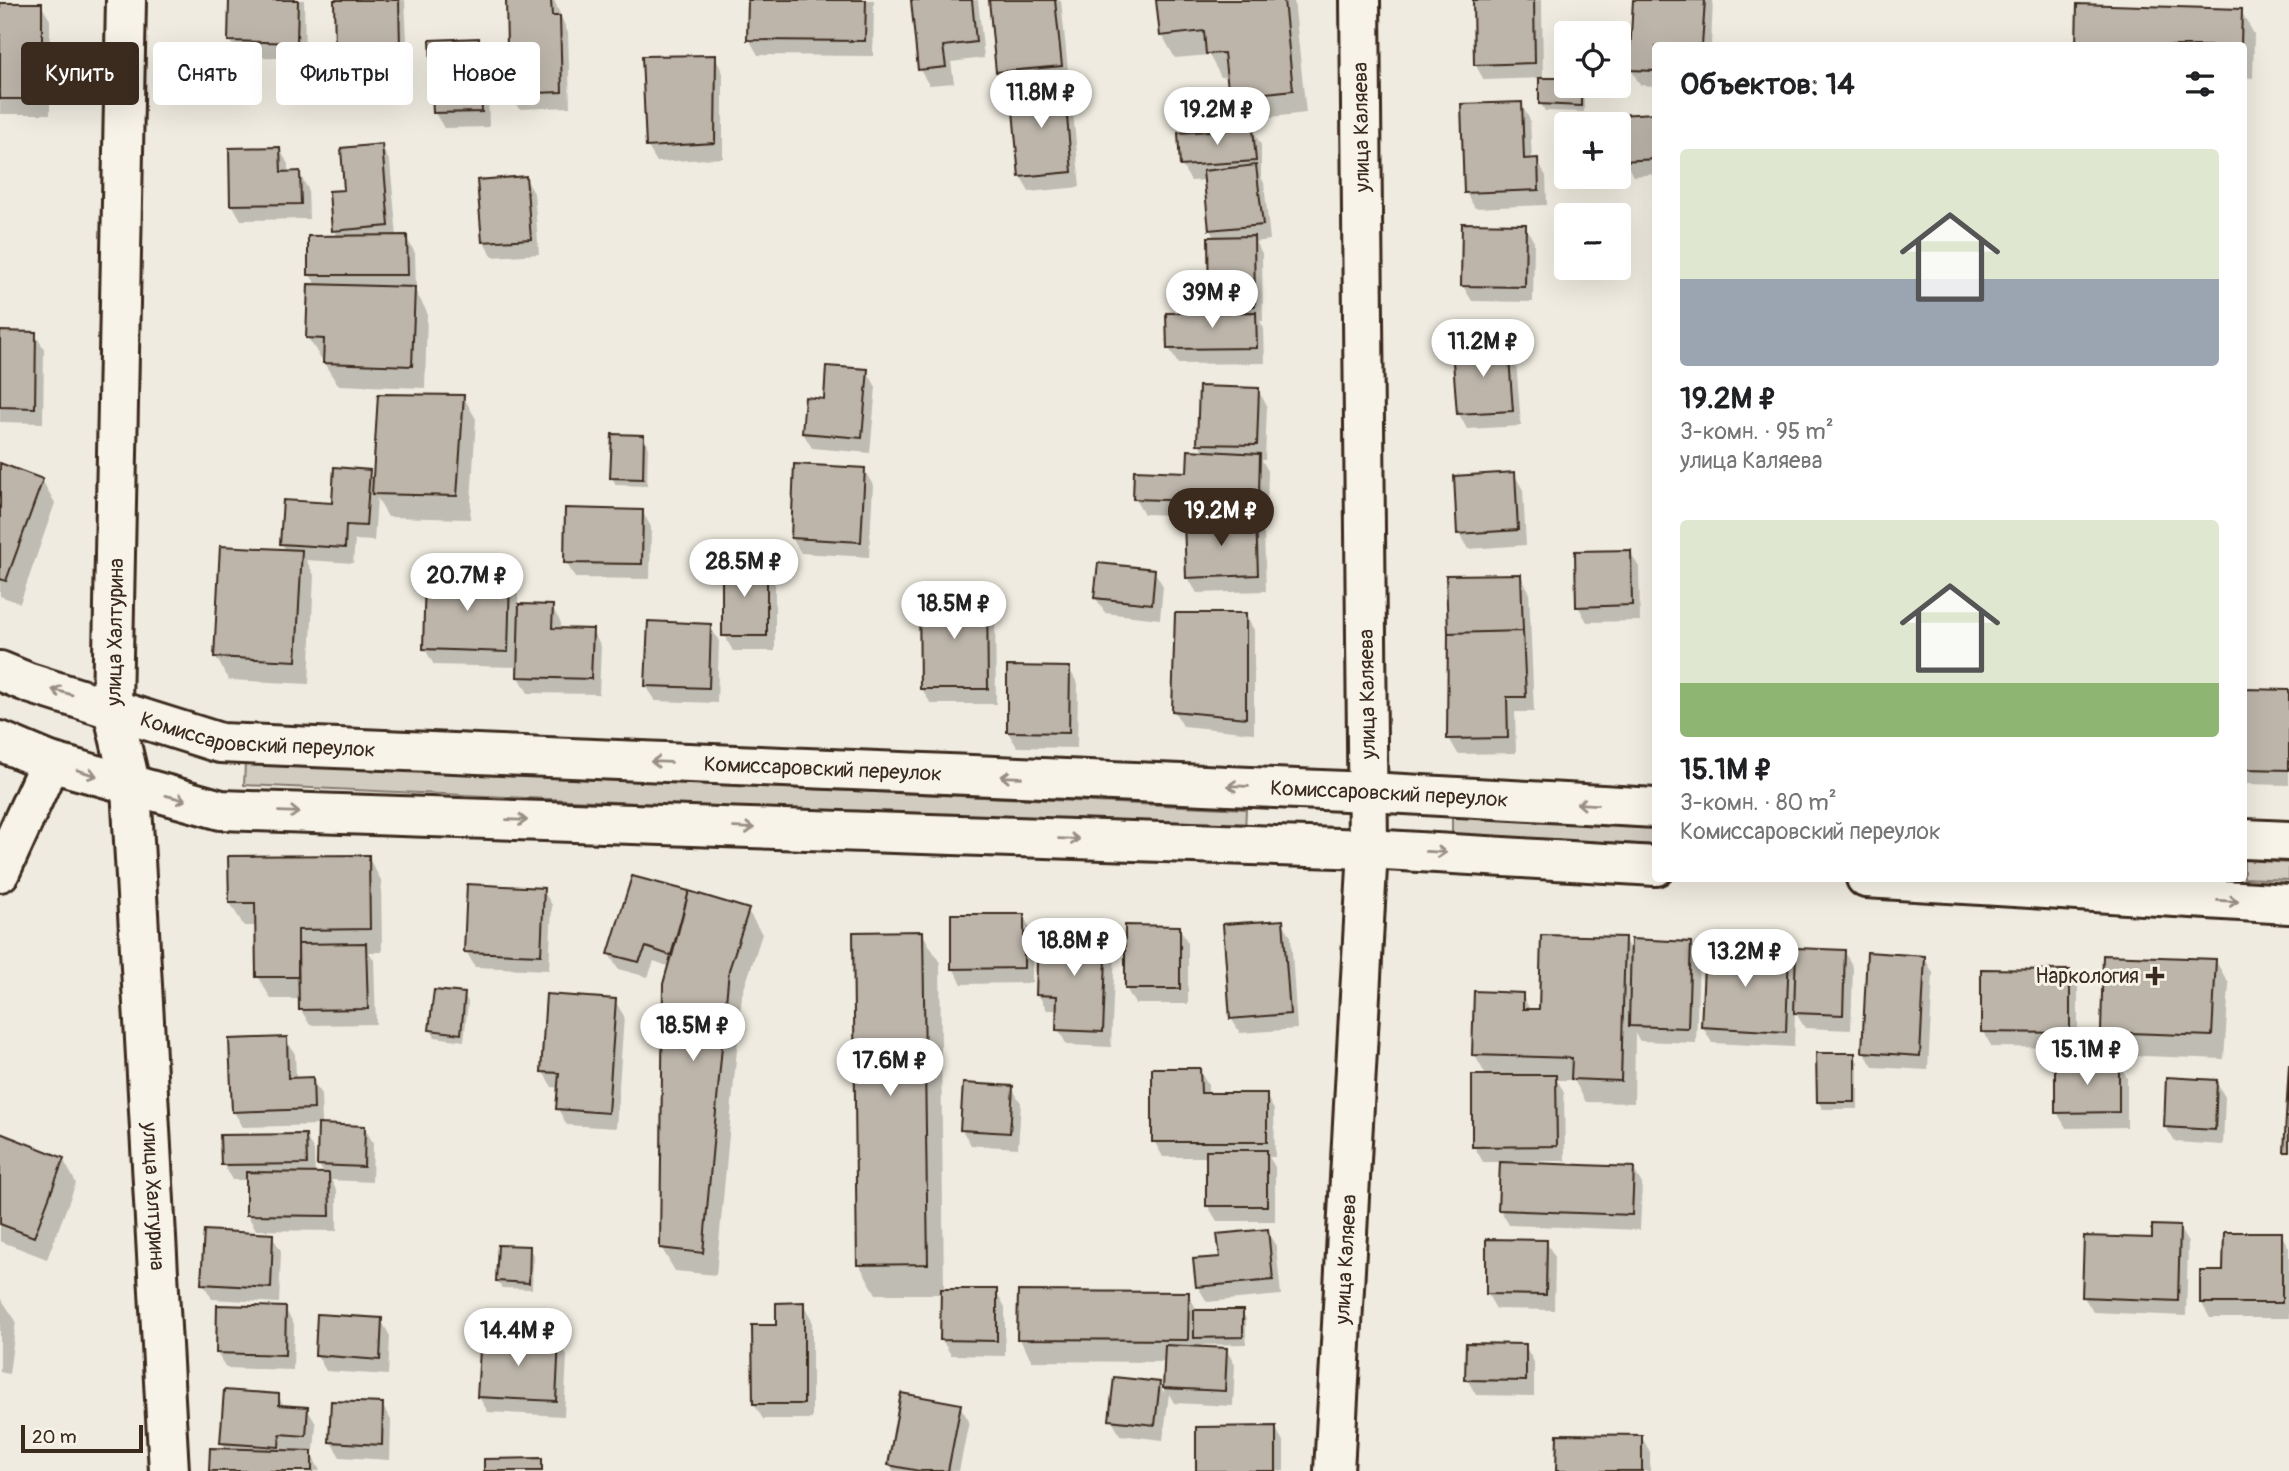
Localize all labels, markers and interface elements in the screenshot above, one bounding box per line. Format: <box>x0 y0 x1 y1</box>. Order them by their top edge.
map controls <box>1554 21 1631 280</box>
button: locate <box>1554 21 1631 98</box>
chip: Купить <box>21 42 139 105</box>
chip: Снять <box>153 42 262 105</box>
chip: Фильтры <box>276 42 413 105</box>
chip: Новое <box>427 42 540 105</box>
street label: улица Каляева <box>1347 62 1376 193</box>
icon: filters <box>2181 65 2219 103</box>
text: Объектов: 14 <box>1680 66 1855 103</box>
pin: 11.8M ₽ <box>976 71 1106 130</box>
text: 11.8M ₽ <box>1006 78 1076 107</box>
pin: 19.2M ₽ <box>1152 88 1282 147</box>
text: 19.2M ₽ <box>1180 95 1254 124</box>
button: + <box>1554 112 1631 189</box>
icon: home <box>1887 194 2013 320</box>
button: − <box>1554 203 1631 280</box>
pin: 39M ₽ <box>1163 270 1261 330</box>
text: 39M ₽ <box>1182 278 1242 307</box>
pin: 11.2M ₽ <box>1418 320 1548 379</box>
text: 11.2M ₽ <box>1447 327 1519 356</box>
text: 19.2M ₽ <box>1680 380 1777 417</box>
text: 3-комн. · 95 m² <box>1680 417 1834 446</box>
text: улица Каляева <box>1680 446 1822 475</box>
pin: 19.2M ₽ <box>1156 489 1286 548</box>
text: 19.2M ₽ <box>1184 496 1258 525</box>
pin: 28.5M ₽ <box>679 540 809 599</box>
text: 28.5M ₽ <box>705 547 783 576</box>
pin: 20.7M ₽ <box>402 554 532 613</box>
street label: улица Халтурина <box>101 558 130 707</box>
text: 20.7M ₽ <box>426 561 508 590</box>
icon: home <box>1887 565 2013 691</box>
pin: 18.5M ₽ <box>889 582 1019 641</box>
text: 18.5M ₽ <box>917 589 991 618</box>
street label: улица Каляева <box>1353 629 1382 760</box>
one-way arrow <box>51 685 73 698</box>
street label: Комиссаровский переулок <box>137 706 376 764</box>
street label: Комиссаровский переулок <box>703 751 943 788</box>
text: 15.1M ₽ <box>1680 751 1772 788</box>
one-way arrow <box>650 755 673 768</box>
one-way arrow <box>76 768 98 781</box>
one-way arrow <box>999 770 1022 783</box>
street label: Комиссаровский переулок <box>1270 775 1509 814</box>
one-way arrow <box>1227 780 1250 793</box>
text: 3-комн. · 80 m² <box>1680 788 1837 817</box>
one-way arrow <box>164 792 187 805</box>
one-way arrow <box>1576 798 1599 811</box>
one-way arrow <box>277 805 300 819</box>
one-way arrow <box>505 813 528 826</box>
text: Комиссаровский переулок <box>1680 817 1941 846</box>
one-way arrow <box>732 821 755 834</box>
one-way arrow <box>1057 832 1080 845</box>
one-way arrow <box>1425 846 1447 859</box>
one-way arrow <box>2216 894 2239 907</box>
pin: 18.8M ₽ <box>1009 918 1139 978</box>
text: 18.8M ₽ <box>1038 926 1110 955</box>
pin: 13.2M ₽ <box>1680 930 1810 989</box>
text: 13.2M ₽ <box>1707 937 1783 966</box>
place label: Наркология <box>2035 963 2139 990</box>
marker: Наркология <box>2145 966 2165 986</box>
pin: 18.5M ₽ <box>628 1004 758 1063</box>
text: 18.5M ₽ <box>656 1011 730 1040</box>
pin: 15.1M ₽ <box>2022 1028 2152 1087</box>
text: 15.1M ₽ <box>2052 1035 2122 1064</box>
pin: 17.6M ₽ <box>825 1038 955 1098</box>
text: 17.6M ₽ <box>853 1046 927 1075</box>
street label: улица Халтурина <box>136 1121 171 1271</box>
street label: улица Каляева <box>1329 1194 1363 1326</box>
pin: 14.4M ₽ <box>453 1308 583 1368</box>
text: 14.4M ₽ <box>480 1316 556 1345</box>
scale bar <box>21 1422 144 1454</box>
text: 20 m <box>32 1425 77 1449</box>

